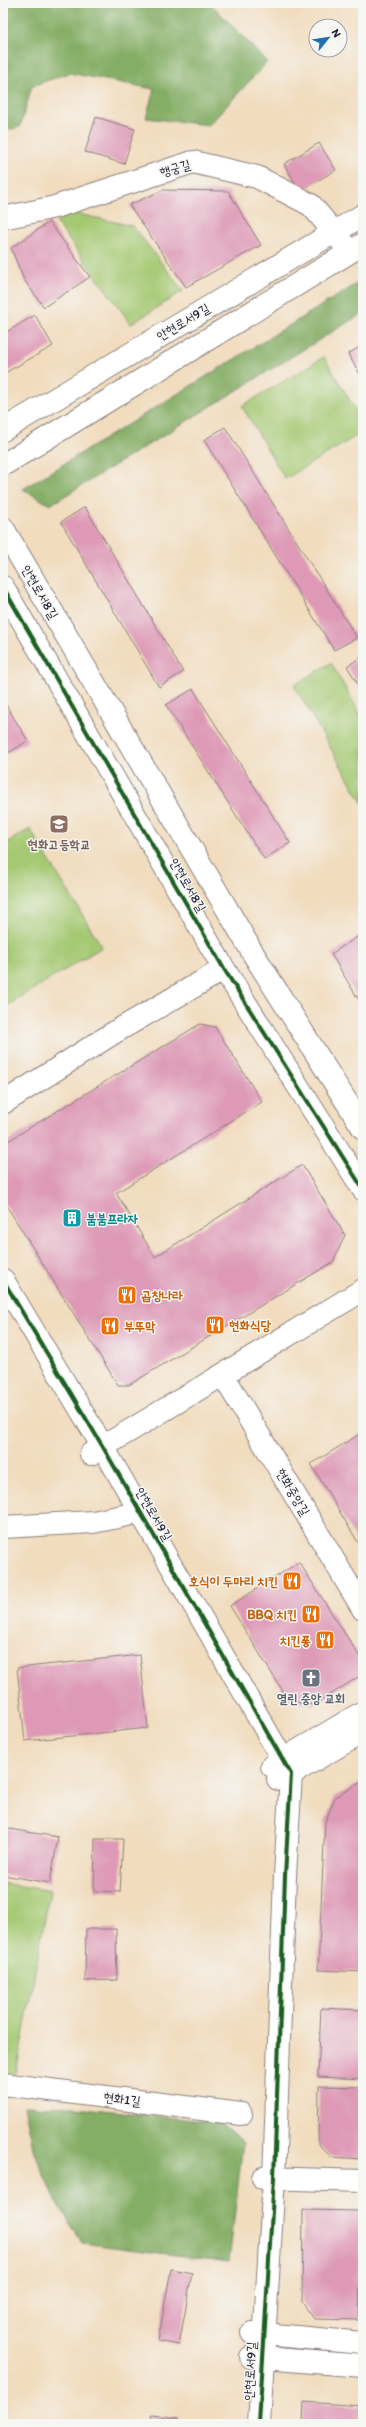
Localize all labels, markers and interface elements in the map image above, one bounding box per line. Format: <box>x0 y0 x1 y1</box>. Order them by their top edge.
north arrow <box>308 18 348 58</box>
text: N <box>329 27 344 40</box>
street label: 행궁길 <box>158 156 192 180</box>
street label: 안현로서9길 <box>154 300 212 344</box>
street label: 안현로서8길 <box>19 563 61 621</box>
school or university icon: 현화고등학교 <box>48 813 70 835</box>
place label: 현화고등학교 <box>28 837 90 852</box>
street label: 안현로서8길 <box>167 856 209 914</box>
building icon: 붐붐프라자 <box>61 1207 83 1229</box>
place label: 붐붐프라자 <box>86 1211 139 1226</box>
restaurant icon: 곱창나라 <box>116 1284 138 1306</box>
place label: 곱창나라 <box>141 1288 183 1303</box>
restaurant icon: 현화식당 <box>204 1314 226 1336</box>
restaurant icon: 부뚜막 <box>99 1315 121 1337</box>
place label: 현화식당 <box>229 1318 271 1333</box>
place label: 부뚜막 <box>124 1319 156 1334</box>
street label: 현화중앙길 <box>273 1466 313 1518</box>
street label: 안현로서9길 <box>133 1485 175 1543</box>
restaurant icon: 호식이 두마리 치킨 <box>281 1570 303 1592</box>
place label: 호식이 두마리 치킨 <box>188 1574 278 1589</box>
restaurant icon: BBQ 치킨 <box>300 1603 322 1625</box>
place label: BBQ 치킨 <box>247 1607 297 1622</box>
restaurant icon: 치킨퐁 <box>314 1629 336 1651</box>
place label: 치킨퐁 <box>280 1633 312 1648</box>
church icon: 열린 중앙 교회 <box>300 1667 322 1689</box>
place label: 열린 중앙 교회 <box>277 1691 345 1706</box>
street label: 현화1길 <box>103 2089 141 2109</box>
street label: 안현로서9길 <box>241 2341 259 2401</box>

